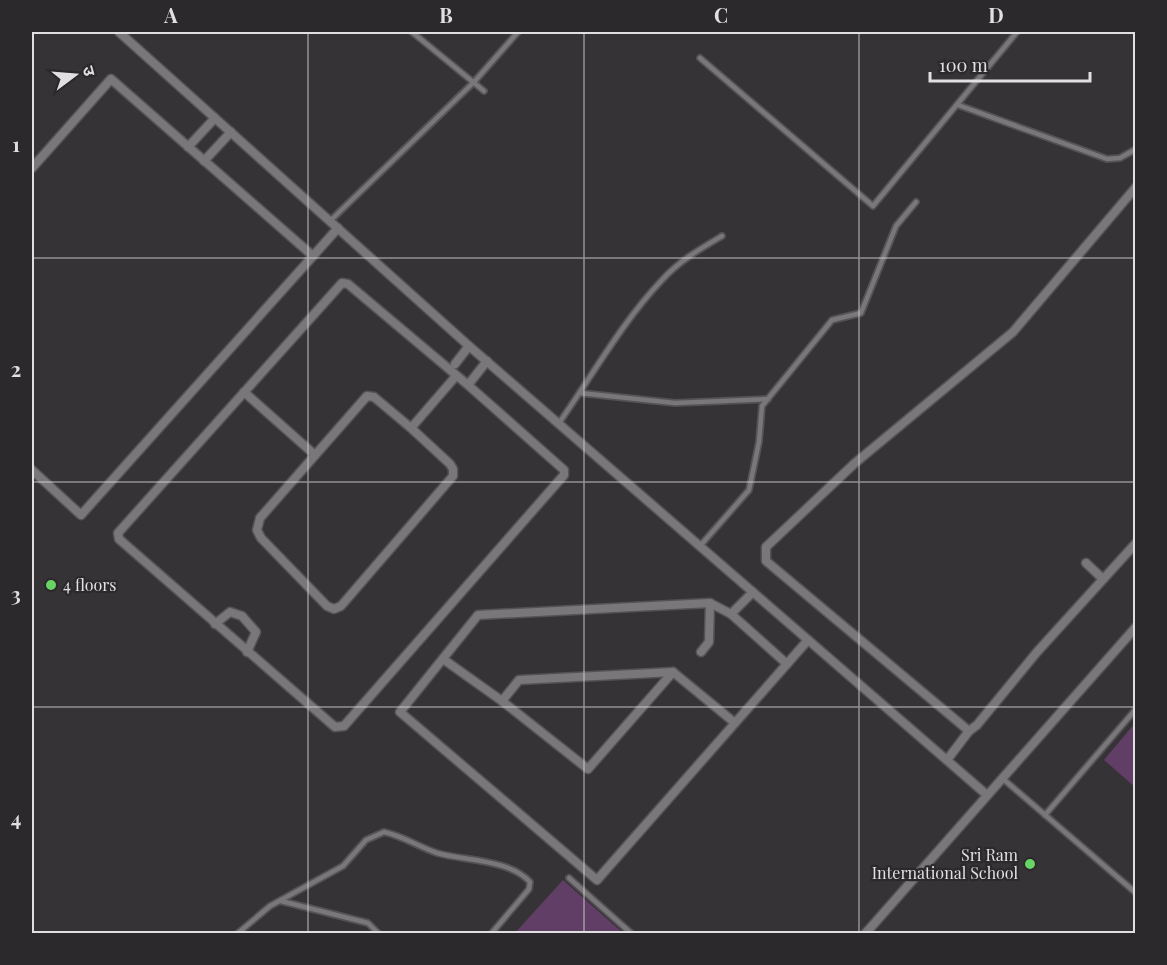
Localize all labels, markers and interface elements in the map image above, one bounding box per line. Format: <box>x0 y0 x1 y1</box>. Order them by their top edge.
text: A <box>163 1 178 28</box>
text: B <box>439 1 453 28</box>
text: C <box>714 1 728 28</box>
text: D <box>988 1 1004 28</box>
north arrow <box>45 45 105 105</box>
scale bar <box>930 45 1090 83</box>
text: 100 m <box>939 53 988 77</box>
text: उ <box>79 63 101 79</box>
text: 1 <box>12 130 20 157</box>
text: 2 <box>11 355 21 382</box>
place label: 4 floors <box>63 574 116 595</box>
marker: 4 floors <box>44 578 58 592</box>
text: 3 <box>11 580 21 607</box>
text: 4 <box>11 804 21 831</box>
place label: Sri Ram International School <box>872 844 1018 883</box>
marker: Sri Ram International School <box>1023 857 1037 871</box>

